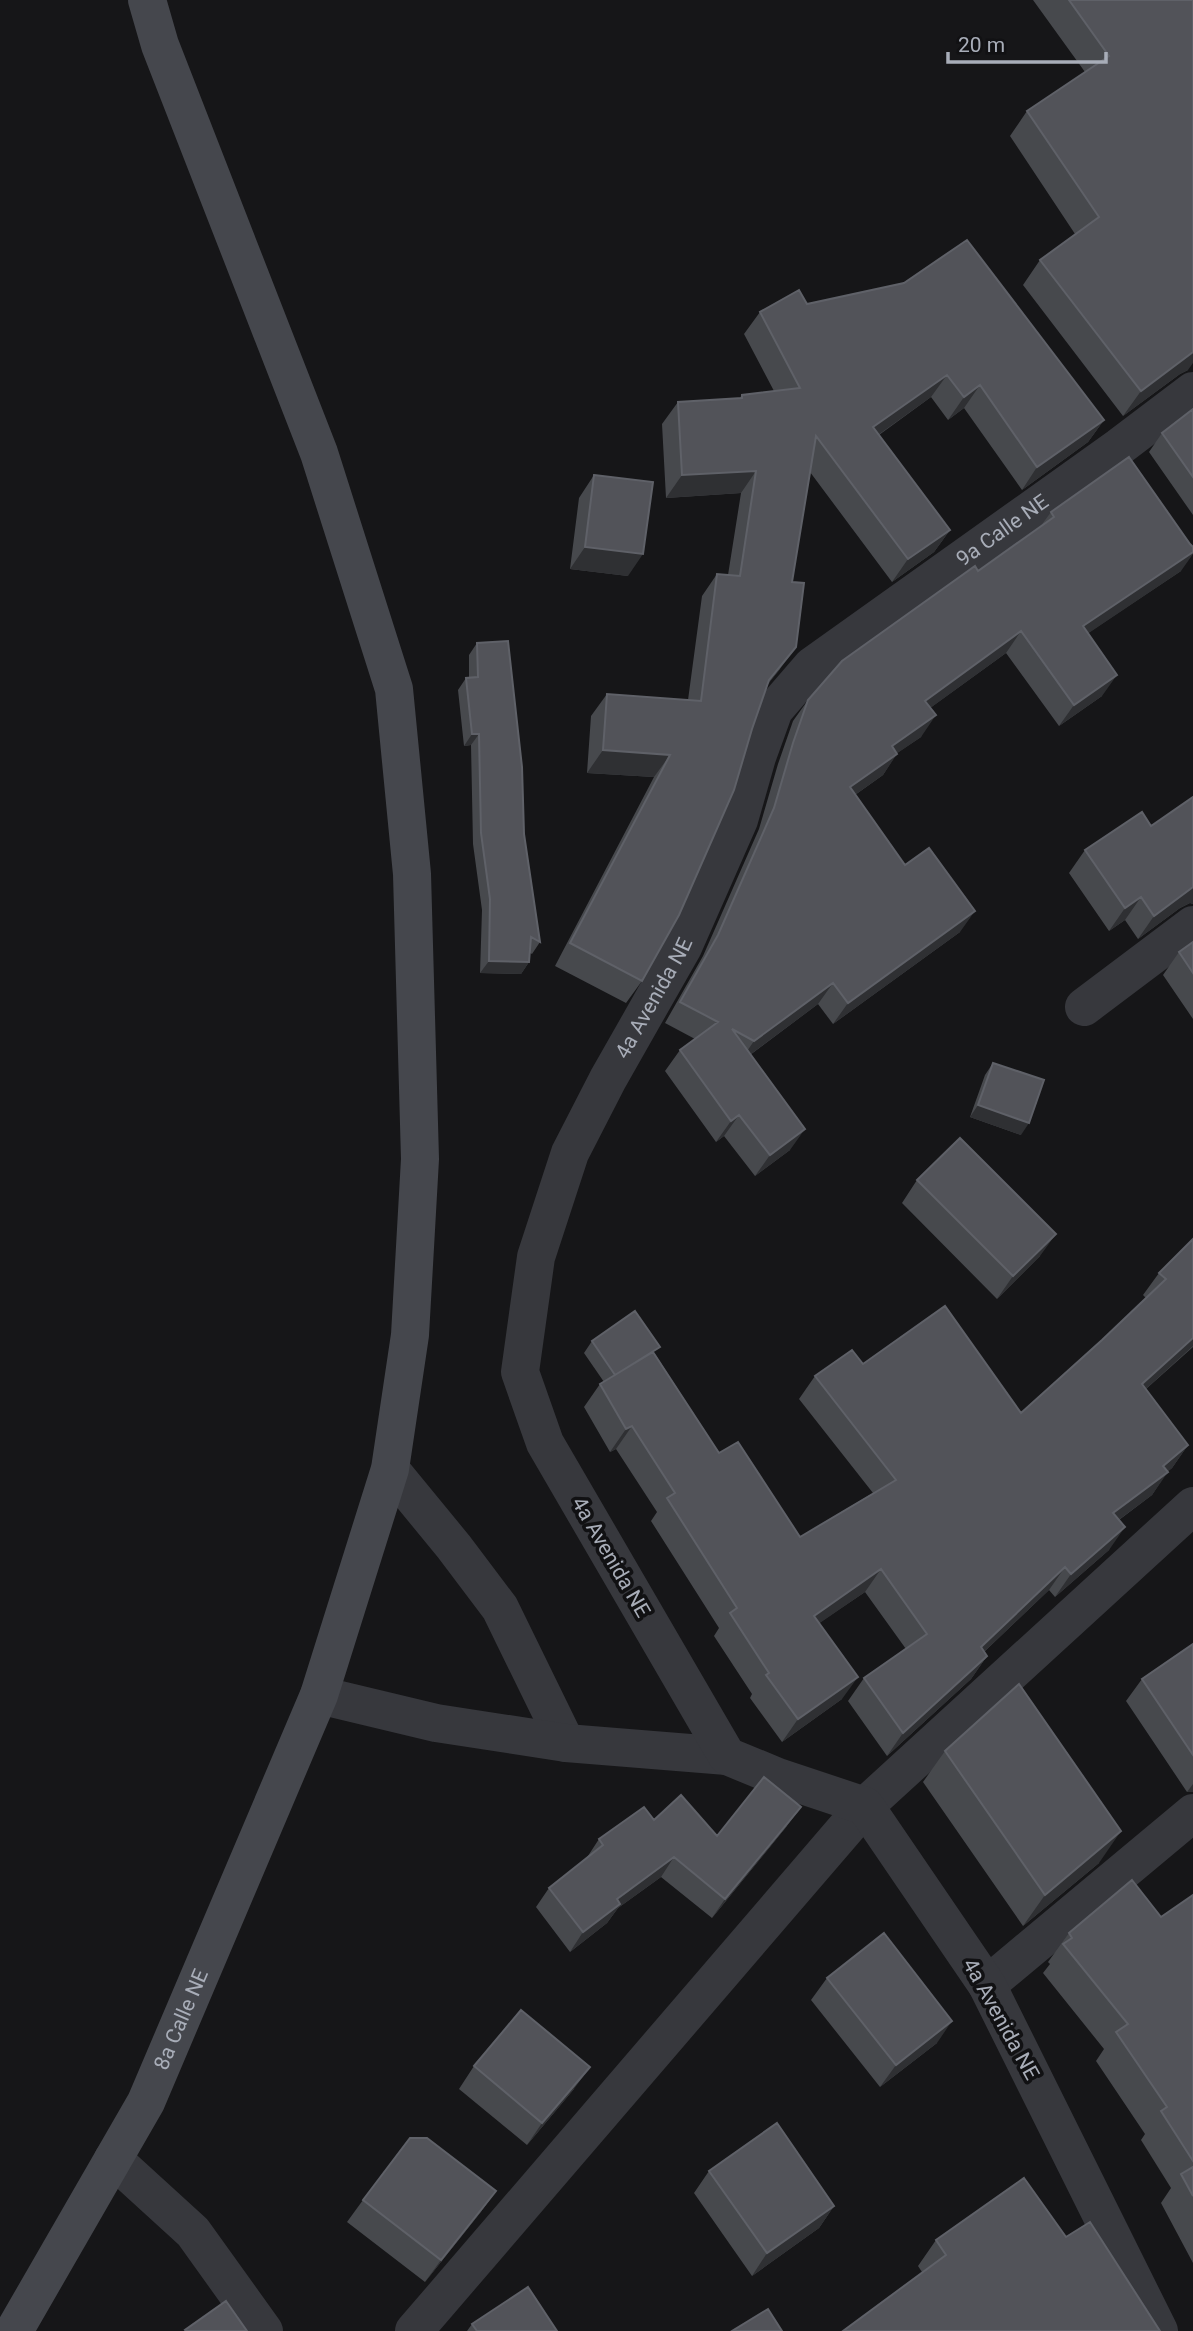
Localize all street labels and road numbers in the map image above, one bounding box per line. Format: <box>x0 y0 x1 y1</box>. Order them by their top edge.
street label: 9a Calle NE <box>952 489 1053 571</box>
street label: 4a Avenida NE <box>610 934 698 1063</box>
street label: 4a Avenida NE <box>567 1493 655 1621</box>
street label: 4a Avenida NE <box>958 1954 1044 2084</box>
street label: 8a Calle NE <box>149 1965 213 2073</box>

